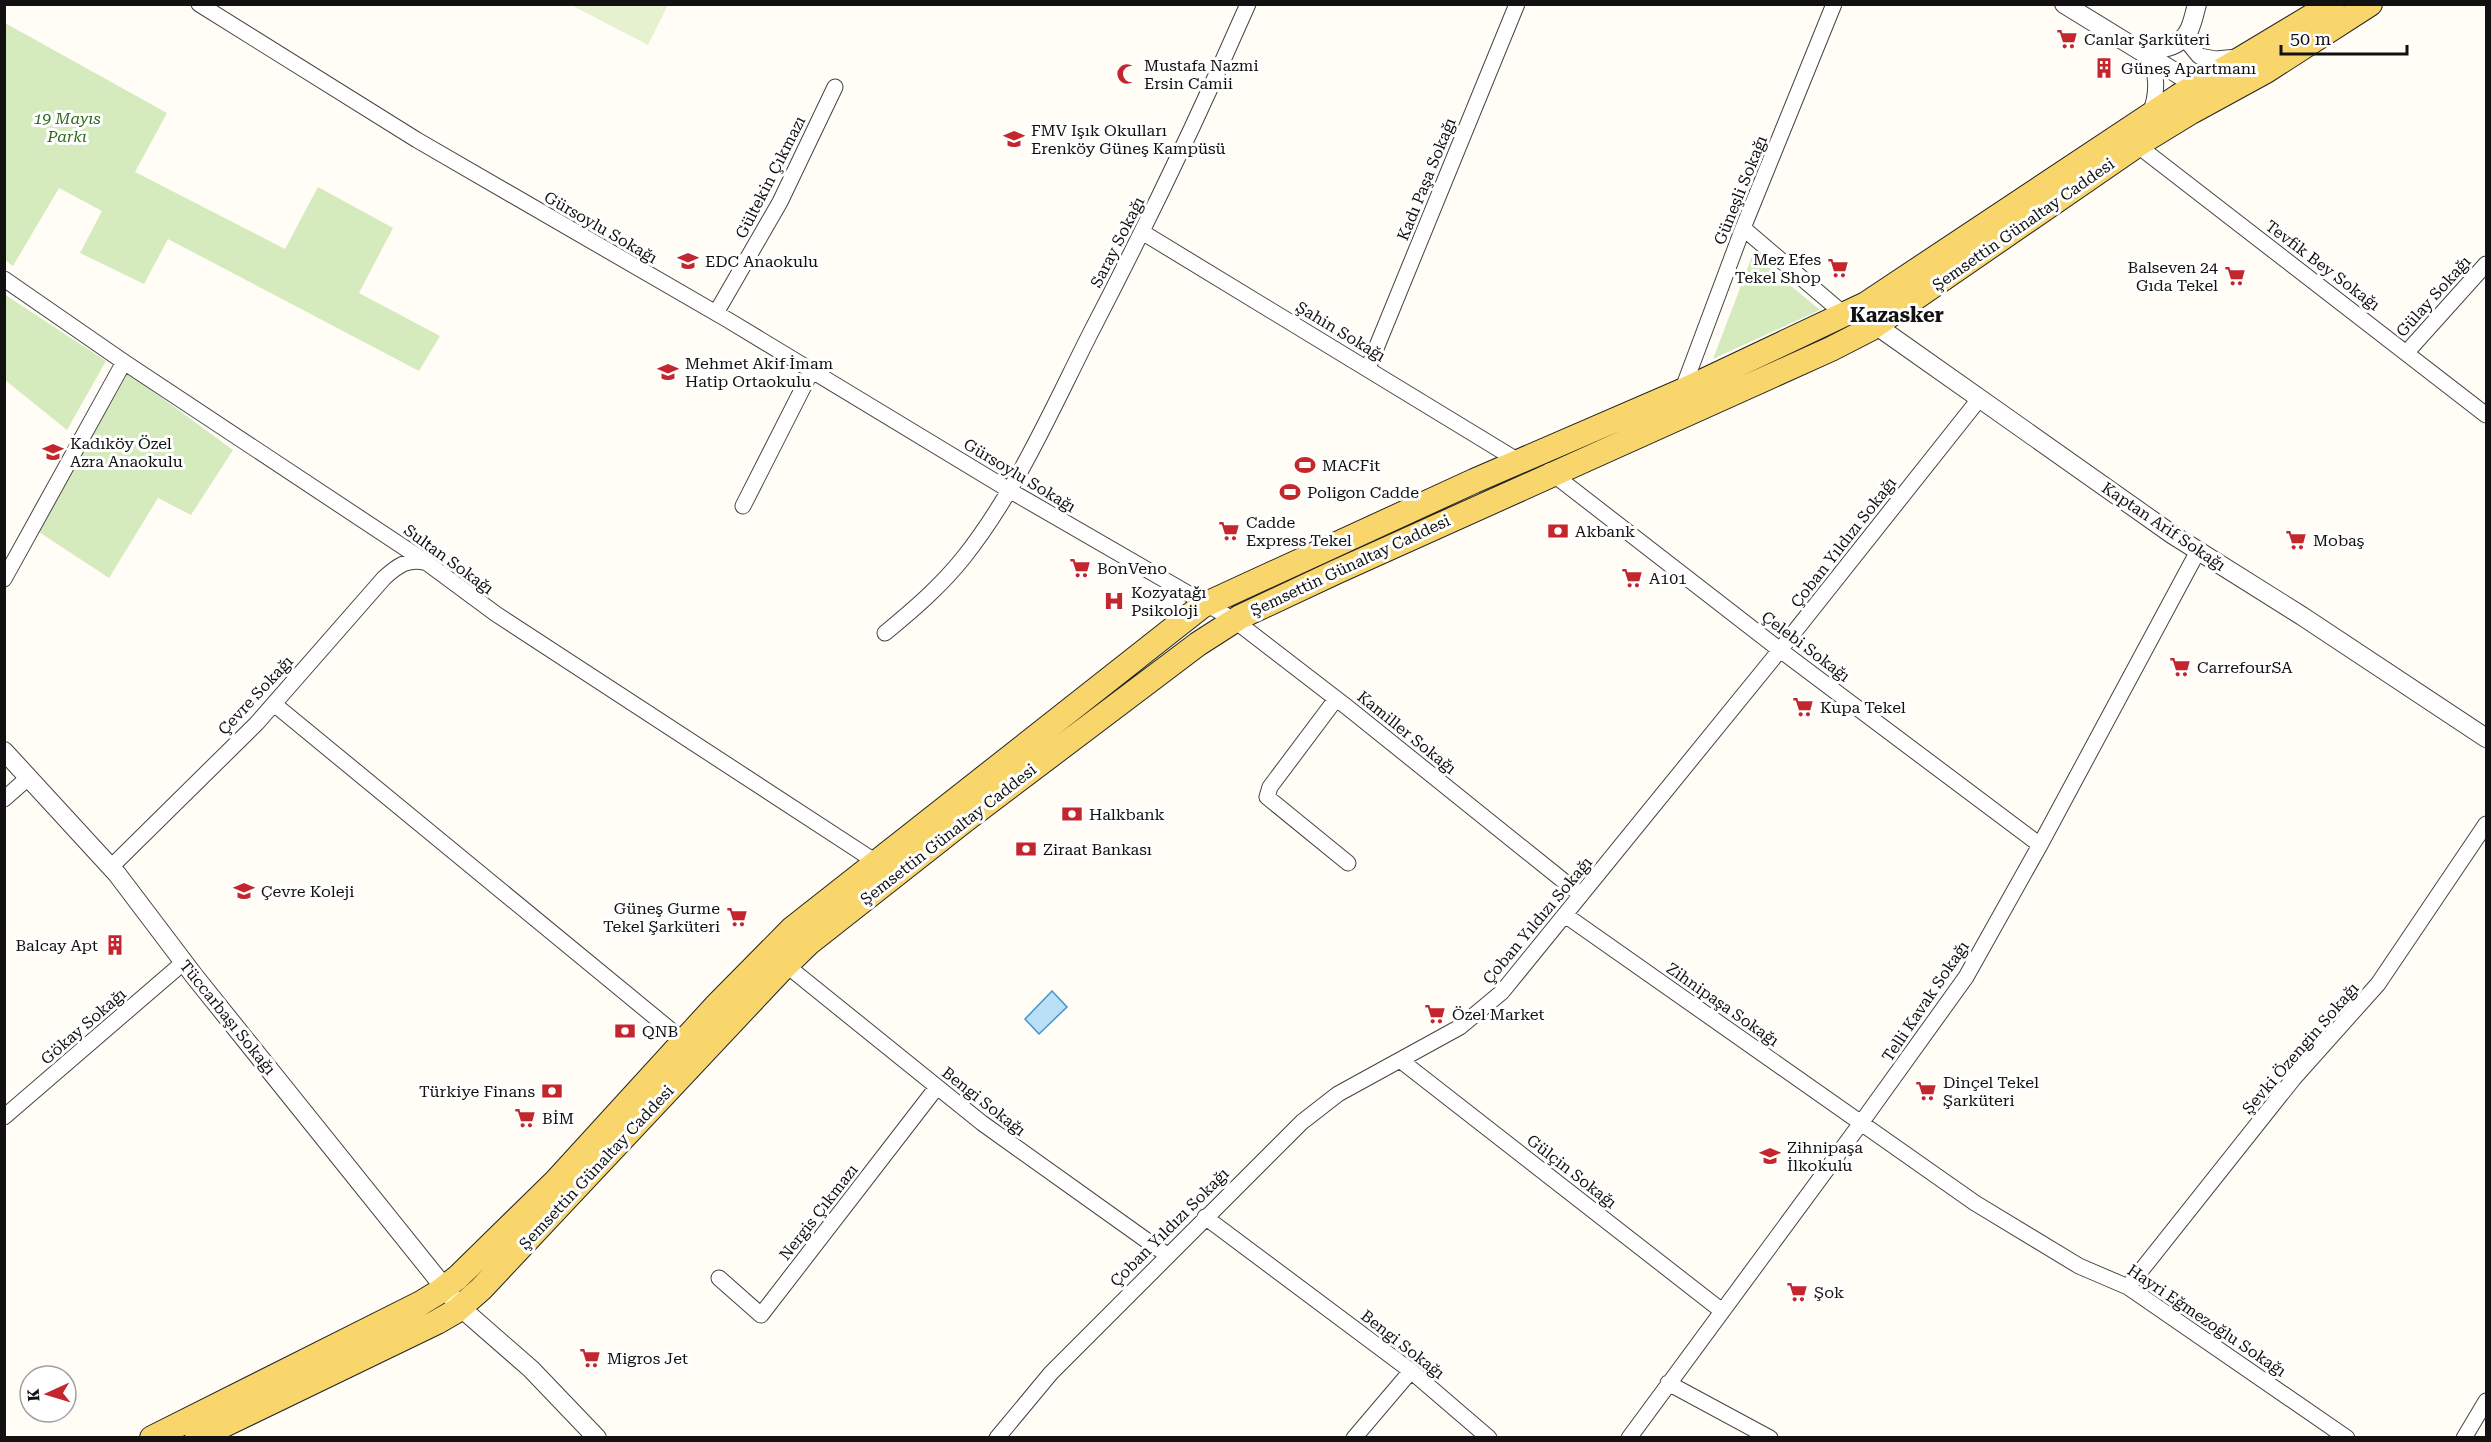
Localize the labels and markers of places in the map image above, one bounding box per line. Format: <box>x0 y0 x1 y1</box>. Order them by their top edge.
supermarket icon: Canlar Şarküteri <box>2055 27 2079 51</box>
place label: Canlar Şarküteri <box>2084 30 2210 49</box>
place label: Mustafa Nazmi Ersin Camii <box>1144 56 1259 93</box>
building icon: Güneş Apartmanı <box>2092 56 2116 80</box>
place label: Güneş Apartmanı <box>2121 59 2256 78</box>
mosque icon: Mustafa Nazmi Ersin Camii <box>1115 62 1139 86</box>
place label: FMV Işık Okulları Erenköy Güneş Kampüsü <box>1031 121 1225 158</box>
school or university icon: FMV Işık Okulları Erenköy Güneş Kampüsü <box>1002 127 1026 151</box>
school or university icon: EDC Anaokulu <box>676 249 700 273</box>
place label: Mez Efes Tekel Shop <box>1735 250 1821 287</box>
place label: EDC Anaokulu <box>705 252 818 271</box>
supermarket icon: Mez Efes Tekel Shop <box>1826 256 1850 280</box>
place label: Balseven 24 Gıda Tekel <box>2128 258 2218 295</box>
supermarket icon: Balseven 24 Gıda Tekel <box>2223 264 2247 288</box>
place label: Mehmet Akif İmam Hatip Ortaokulu <box>685 354 834 391</box>
school or university icon: Mehmet Akif İmam Hatip Ortaokulu <box>656 360 680 384</box>
place label: Kadıköy Özel Azra Anaokulu <box>70 434 183 471</box>
school or university icon: Kadıköy Özel Azra Anaokulu <box>41 440 65 464</box>
sports icon: MACFit <box>1293 453 1317 477</box>
place label: MACFit <box>1322 456 1380 475</box>
sports icon: Poligon Cadde <box>1278 480 1302 504</box>
place label: Poligon Cadde <box>1307 483 1419 502</box>
place label: Cadde Express Tekel <box>1246 513 1352 550</box>
supermarket icon: Cadde Express Tekel <box>1217 519 1241 543</box>
bank icon: Akbank <box>1546 519 1570 543</box>
place label: Akbank <box>1575 522 1635 541</box>
supermarket icon: Mobaş <box>2284 528 2308 552</box>
place label: Mobaş <box>2313 531 2365 550</box>
supermarket icon: BonVeno <box>1068 556 1092 580</box>
place label: BonVeno <box>1097 559 1167 578</box>
supermarket icon: A101 <box>1620 566 1644 590</box>
place label: A101 <box>1649 569 1687 588</box>
place label: Kozyatağı Psikoloji <box>1131 583 1206 620</box>
hospital icon: Kozyatağı Psikoloji <box>1102 589 1126 613</box>
supermarket icon: CarrefourSA <box>2168 655 2192 679</box>
place label: CarrefourSA <box>2197 658 2293 677</box>
supermarket icon: Kupa Tekel <box>1791 695 1815 719</box>
place label: Kupa Tekel <box>1820 698 1906 717</box>
bank icon: Halkbank <box>1060 802 1084 826</box>
place label: Halkbank <box>1089 805 1165 824</box>
bank icon: Ziraat Bankası <box>1014 837 1038 861</box>
place label: Ziraat Bankası <box>1043 840 1152 859</box>
school or university icon: Çevre Koleji <box>232 879 256 903</box>
place label: Çevre Koleji <box>261 882 354 901</box>
place label: Güneş Gurme Tekel Şarküteri <box>603 899 720 936</box>
supermarket icon: Güneş Gurme Tekel Şarküteri <box>725 905 749 929</box>
building icon: Balcay Apt <box>103 933 127 957</box>
place label: Balcay Apt <box>16 936 98 955</box>
supermarket icon: Özel Market <box>1423 1002 1447 1026</box>
place label: Özel Market <box>1452 1005 1545 1024</box>
bank icon: QNB <box>613 1019 637 1043</box>
place label: QNB <box>642 1022 678 1041</box>
place label: Dinçel Tekel Şarküteri <box>1943 1073 2039 1110</box>
bank icon: Türkiye Finans <box>540 1079 564 1103</box>
supermarket icon: Dinçel Tekel Şarküteri <box>1914 1079 1938 1103</box>
place label: Türkiye Finans <box>419 1082 535 1101</box>
supermarket icon: BİM <box>513 1106 537 1130</box>
place label: BİM <box>542 1109 574 1128</box>
place label: Zihnipaşa İlkokulu <box>1787 1138 1863 1175</box>
school or university icon: Zihnipaşa İlkokulu <box>1758 1144 1782 1168</box>
supermarket icon: Şok <box>1785 1280 1809 1304</box>
place label: Şok <box>1814 1283 1844 1302</box>
supermarket icon: Migros Jet <box>578 1346 602 1370</box>
place label: Migros Jet <box>607 1349 688 1368</box>

